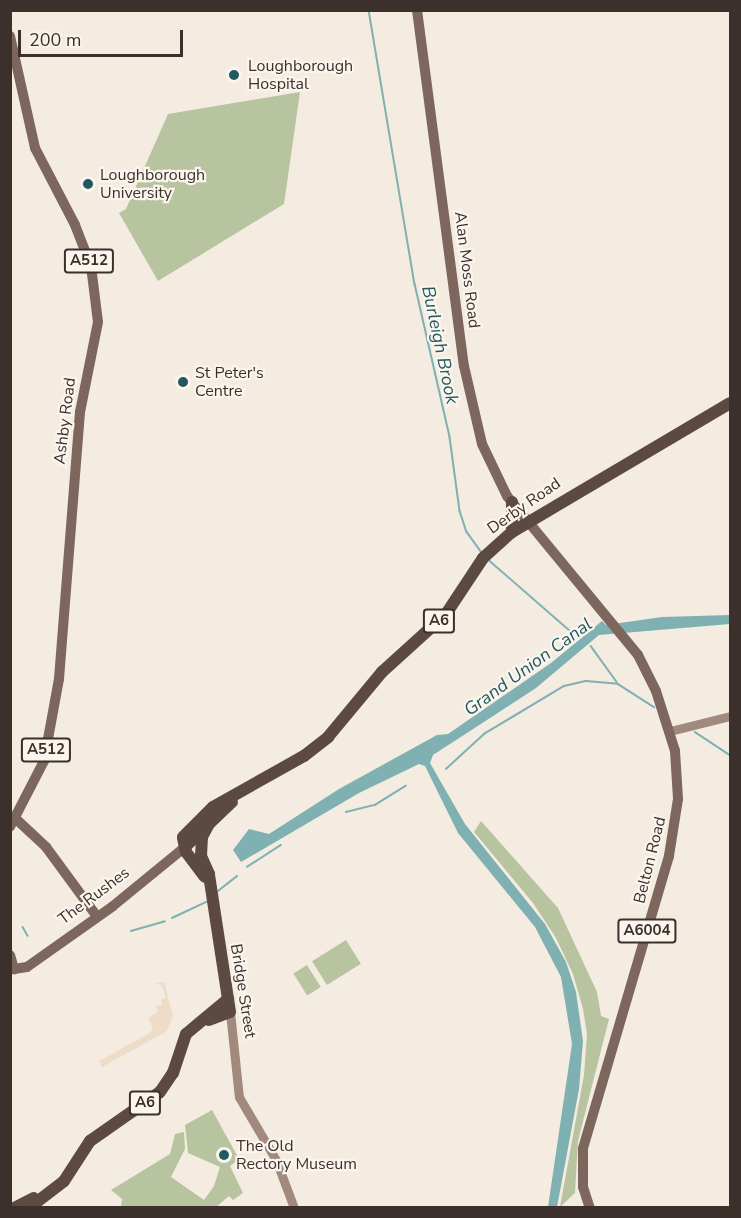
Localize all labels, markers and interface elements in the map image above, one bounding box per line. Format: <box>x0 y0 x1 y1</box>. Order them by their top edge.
scale bar <box>21 18 186 56</box>
text: 200 m <box>29 28 81 52</box>
place label: Loughborough Hospital <box>248 56 353 94</box>
marker: Loughborough Hospital <box>225 66 243 84</box>
place label: Loughborough University <box>100 165 205 203</box>
marker: Loughborough University <box>81 177 95 191</box>
street label: Alan Moss Road <box>450 211 484 329</box>
road number: A512 <box>64 249 115 273</box>
water label: Burleigh Brook <box>417 284 463 406</box>
place label: St Peter's Centre <box>195 363 264 401</box>
marker: St Peter's Centre <box>176 375 190 389</box>
street label: Ashby Road <box>50 377 80 465</box>
street label: Derby Road <box>484 474 564 538</box>
road number: A6 <box>422 609 456 633</box>
water label: Grand Union Canal <box>460 613 596 721</box>
road number: A512 <box>20 738 72 762</box>
street label: Belton Road <box>630 815 670 905</box>
street label: The Rushes <box>55 863 133 929</box>
road number: A6004 <box>617 919 677 943</box>
street label: Bridge Street <box>226 942 260 1040</box>
road number: A6 <box>128 1091 162 1115</box>
place label: The Old Rectory Museum <box>236 1136 357 1174</box>
marker: The Old Rectory Museum <box>217 1148 231 1162</box>

